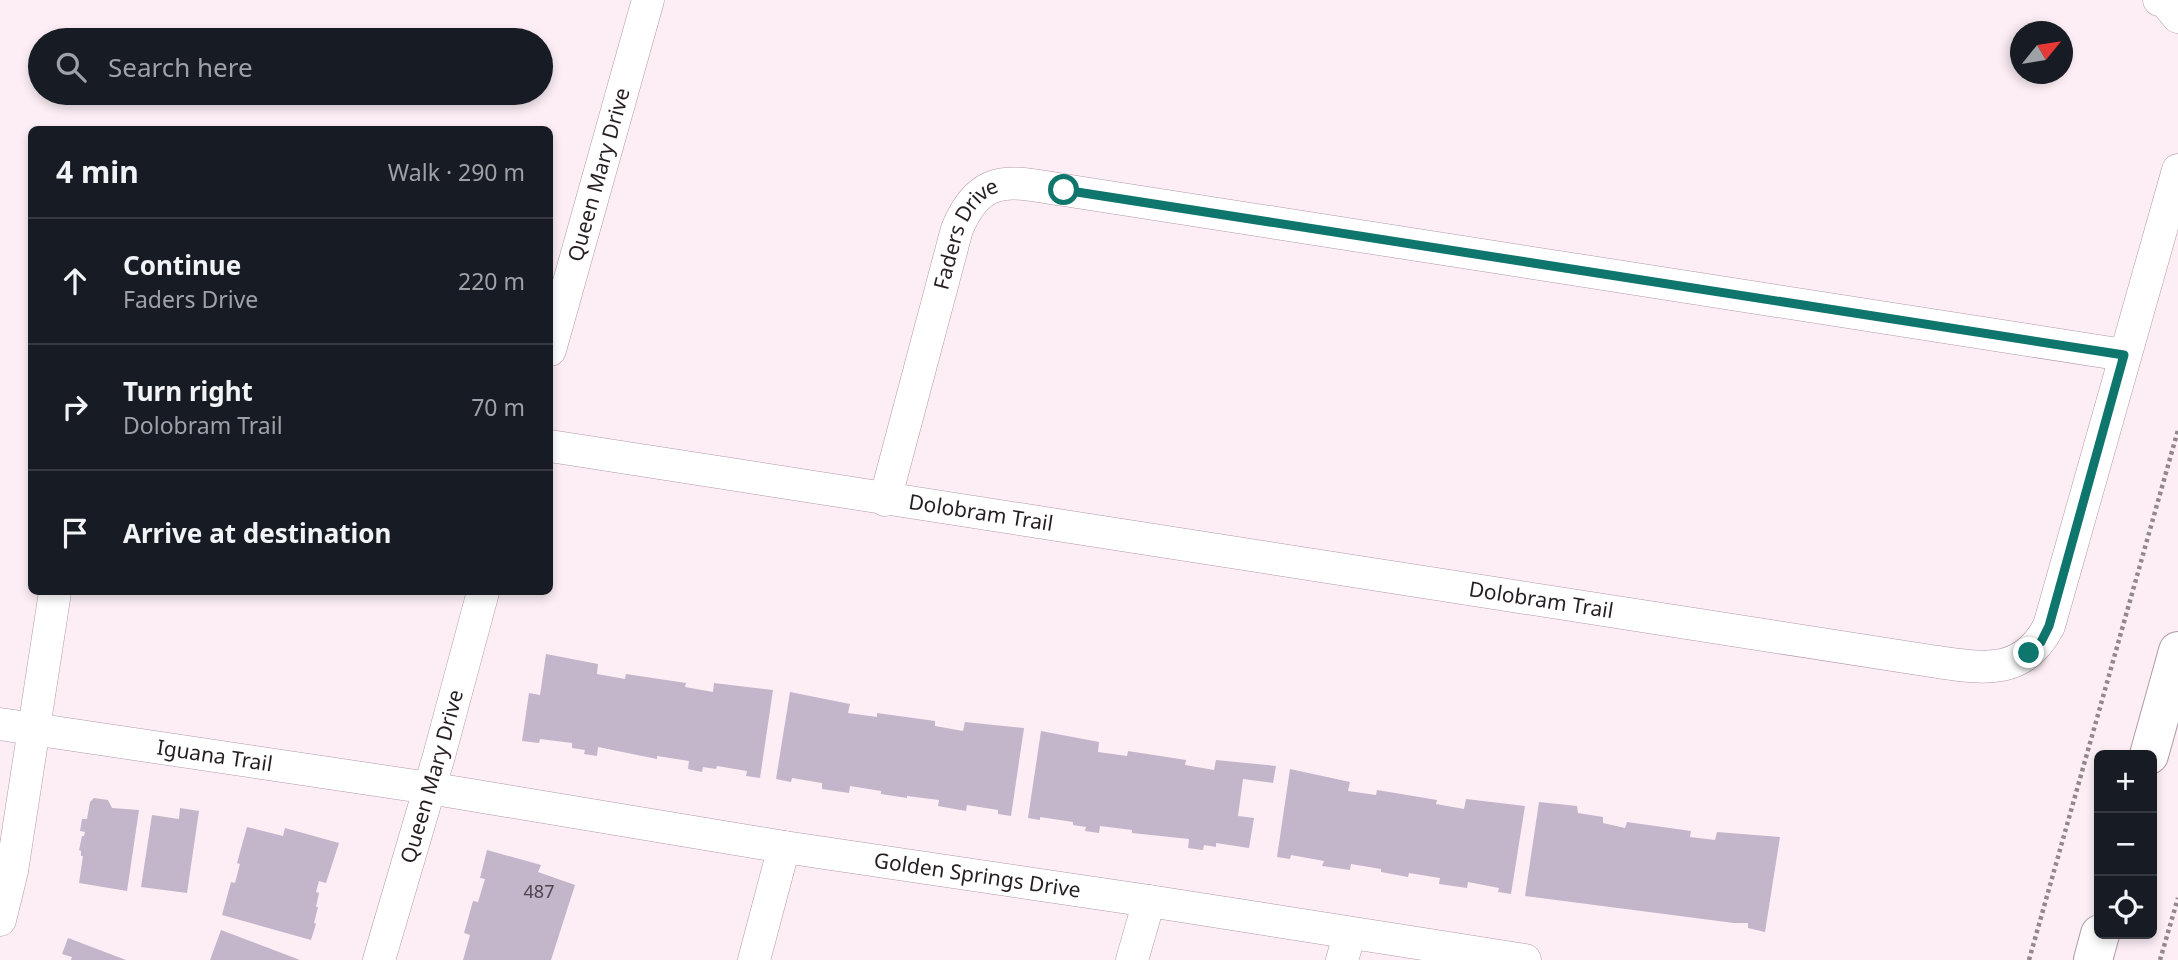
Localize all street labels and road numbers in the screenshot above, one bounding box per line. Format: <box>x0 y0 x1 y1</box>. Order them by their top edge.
street label: Queen Mary Drive <box>560 84 636 265</box>
street label: Faders Drive <box>927 171 1002 292</box>
street label: Dolobram Trail <box>907 487 1055 537</box>
street label: Dolobram Trail <box>1467 574 1615 624</box>
street label: Queen Mary Drive <box>393 686 469 866</box>
street label: Iguana Trail <box>155 733 274 777</box>
street label: Golden Springs Drive <box>872 845 1083 904</box>

